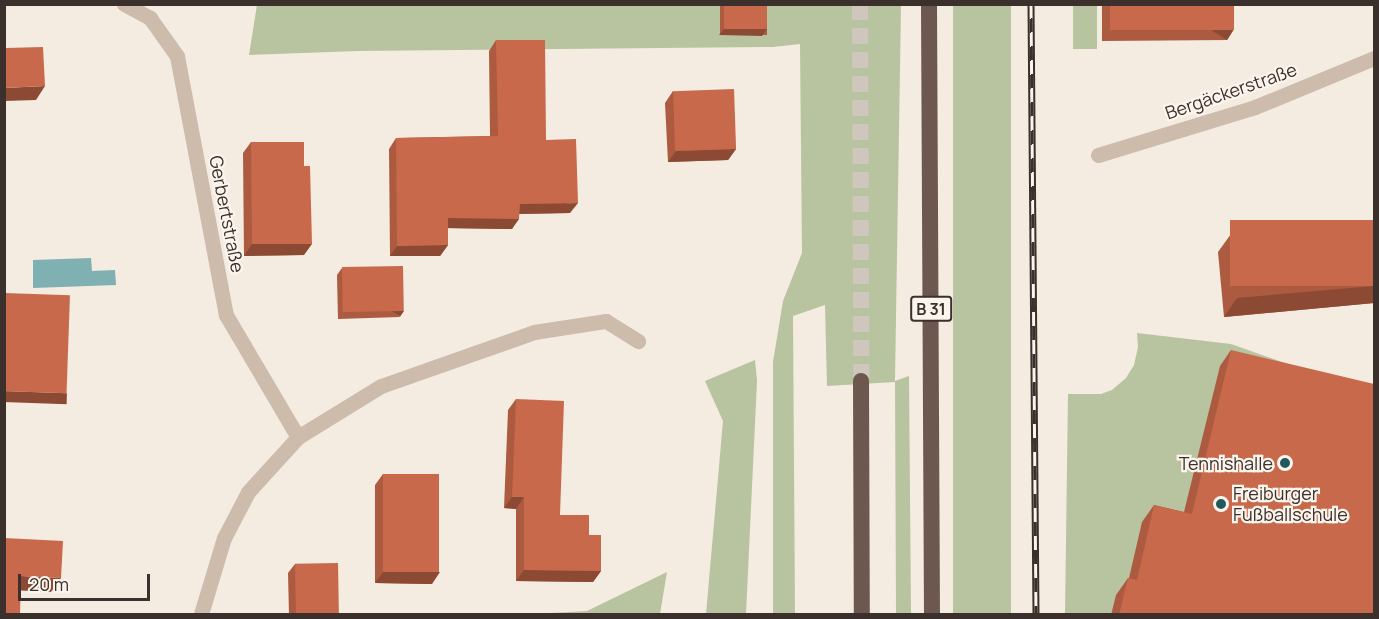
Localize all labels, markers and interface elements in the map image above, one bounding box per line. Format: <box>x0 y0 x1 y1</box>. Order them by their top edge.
street label: Bergäckerstraße <box>1162 58 1300 124</box>
street label: Gerbertstraße <box>205 154 249 274</box>
road number: B 31 <box>910 296 952 322</box>
place label: Tennishalle <box>1179 452 1273 474</box>
marker: Tennishalle <box>1278 456 1292 470</box>
place label: Freiburger Fußballschule <box>1233 483 1348 526</box>
marker: Freiburger Fußballschule <box>1214 497 1228 511</box>
scale bar <box>21 562 153 600</box>
text: 20 m <box>29 572 69 596</box>

